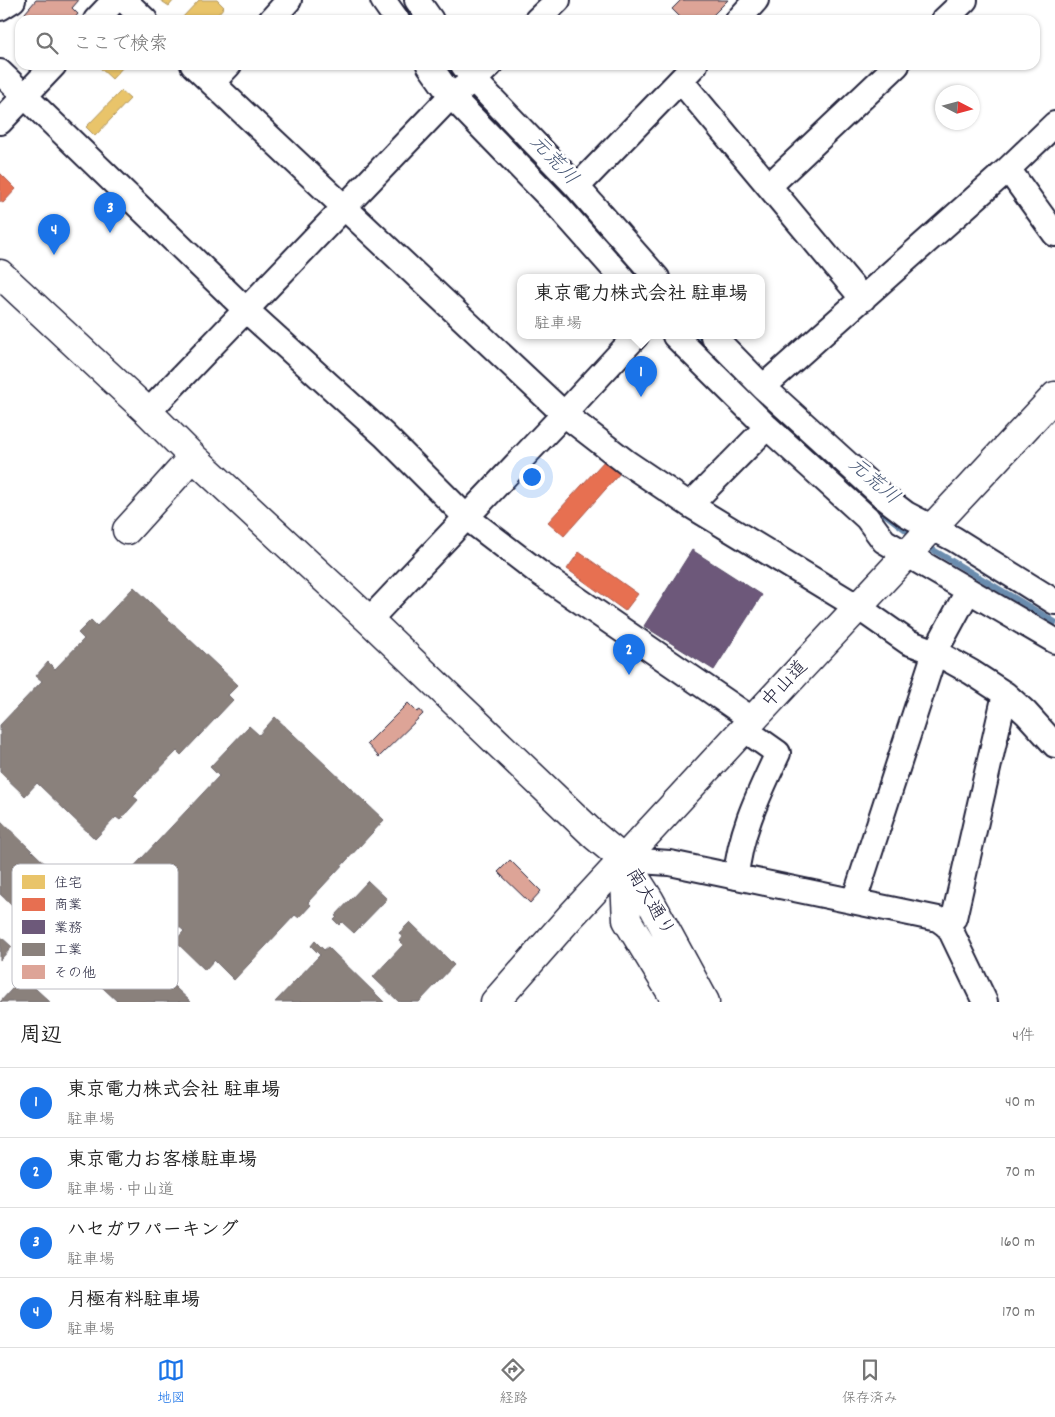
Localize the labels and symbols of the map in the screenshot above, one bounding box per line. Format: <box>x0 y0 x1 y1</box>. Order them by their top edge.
north arrow <box>935 85 980 130</box>
water label: 元荒川 <box>522 130 584 192</box>
pin: 3 <box>94 192 126 233</box>
pin: 4 <box>38 214 70 255</box>
pin: 1 <box>625 356 657 397</box>
water label: 元荒川 <box>841 452 905 512</box>
your location <box>519 464 545 490</box>
pin: 2 <box>613 634 645 675</box>
street label: 中山道 <box>757 655 815 715</box>
street label: 南大通り <box>618 863 680 943</box>
legend <box>12 864 178 989</box>
text: 住宅 <box>54 874 82 894</box>
text: 商業 <box>54 896 82 916</box>
text: 業務 <box>54 919 82 939</box>
text: 工業 <box>54 941 82 961</box>
text: その他 <box>54 964 96 984</box>

